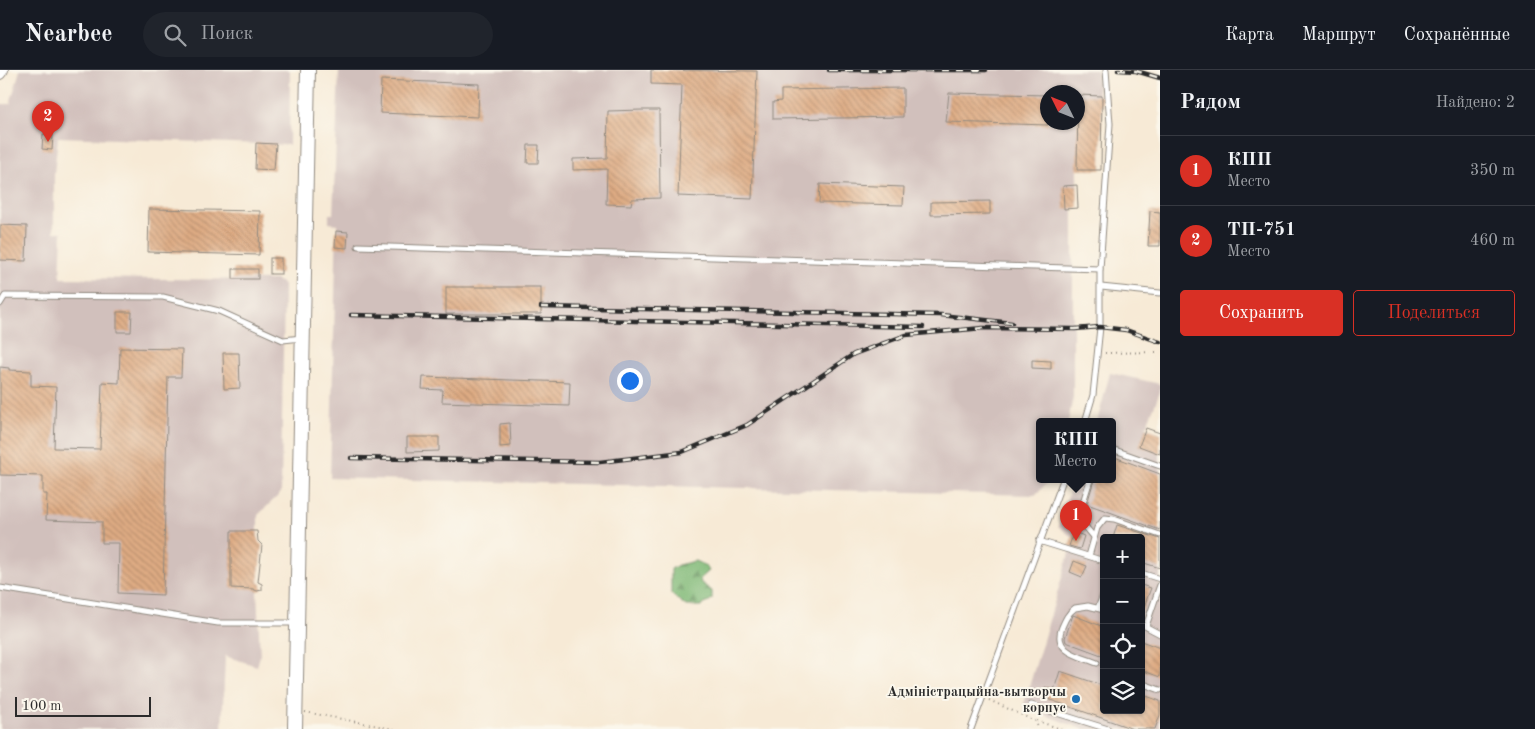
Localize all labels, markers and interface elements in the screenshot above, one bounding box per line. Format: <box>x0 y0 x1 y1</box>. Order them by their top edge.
search box <box>143 12 493 57</box>
icon: search <box>161 21 189 49</box>
text: Nearbee <box>25 23 113 47</box>
text: Поиск <box>201 25 253 44</box>
text: Карта <box>1225 26 1274 44</box>
text: Маршрут <box>1302 26 1376 44</box>
text: Сохранённые <box>1404 26 1510 44</box>
north arrow <box>1040 85 1085 130</box>
text: Рядом <box>1180 92 1241 113</box>
text: Найдено: 2 <box>1436 95 1515 111</box>
pin: 2 <box>32 101 64 142</box>
text: КПП <box>1227 151 1272 170</box>
text: 1 <box>1191 163 1201 179</box>
text: 350 m <box>1470 163 1515 179</box>
text: Место <box>1227 174 1270 190</box>
text: ТП-751 <box>1227 221 1296 240</box>
text: 2 <box>1191 233 1201 249</box>
text: 460 m <box>1470 233 1515 249</box>
text: Место <box>1227 244 1270 260</box>
button: Сохранить <box>1180 290 1343 336</box>
button: Поделиться <box>1353 290 1515 336</box>
your location <box>617 368 643 394</box>
popup <box>1036 418 1116 483</box>
text: КПП <box>1054 431 1098 450</box>
text: Место <box>1054 454 1097 470</box>
pin: 1 <box>1060 500 1092 541</box>
map controls <box>1100 534 1145 714</box>
button: + <box>1100 534 1145 579</box>
button: − <box>1100 579 1145 624</box>
button: locate <box>1100 624 1145 669</box>
button: layers <box>1100 669 1145 714</box>
place label: Адміністрацыйна-вытворчы корпус <box>887 685 1066 715</box>
marker: Адміністрацыйна-вытворчы корпус <box>1070 693 1082 705</box>
scale bar <box>15 694 151 717</box>
text: 100 m <box>22 699 61 713</box>

